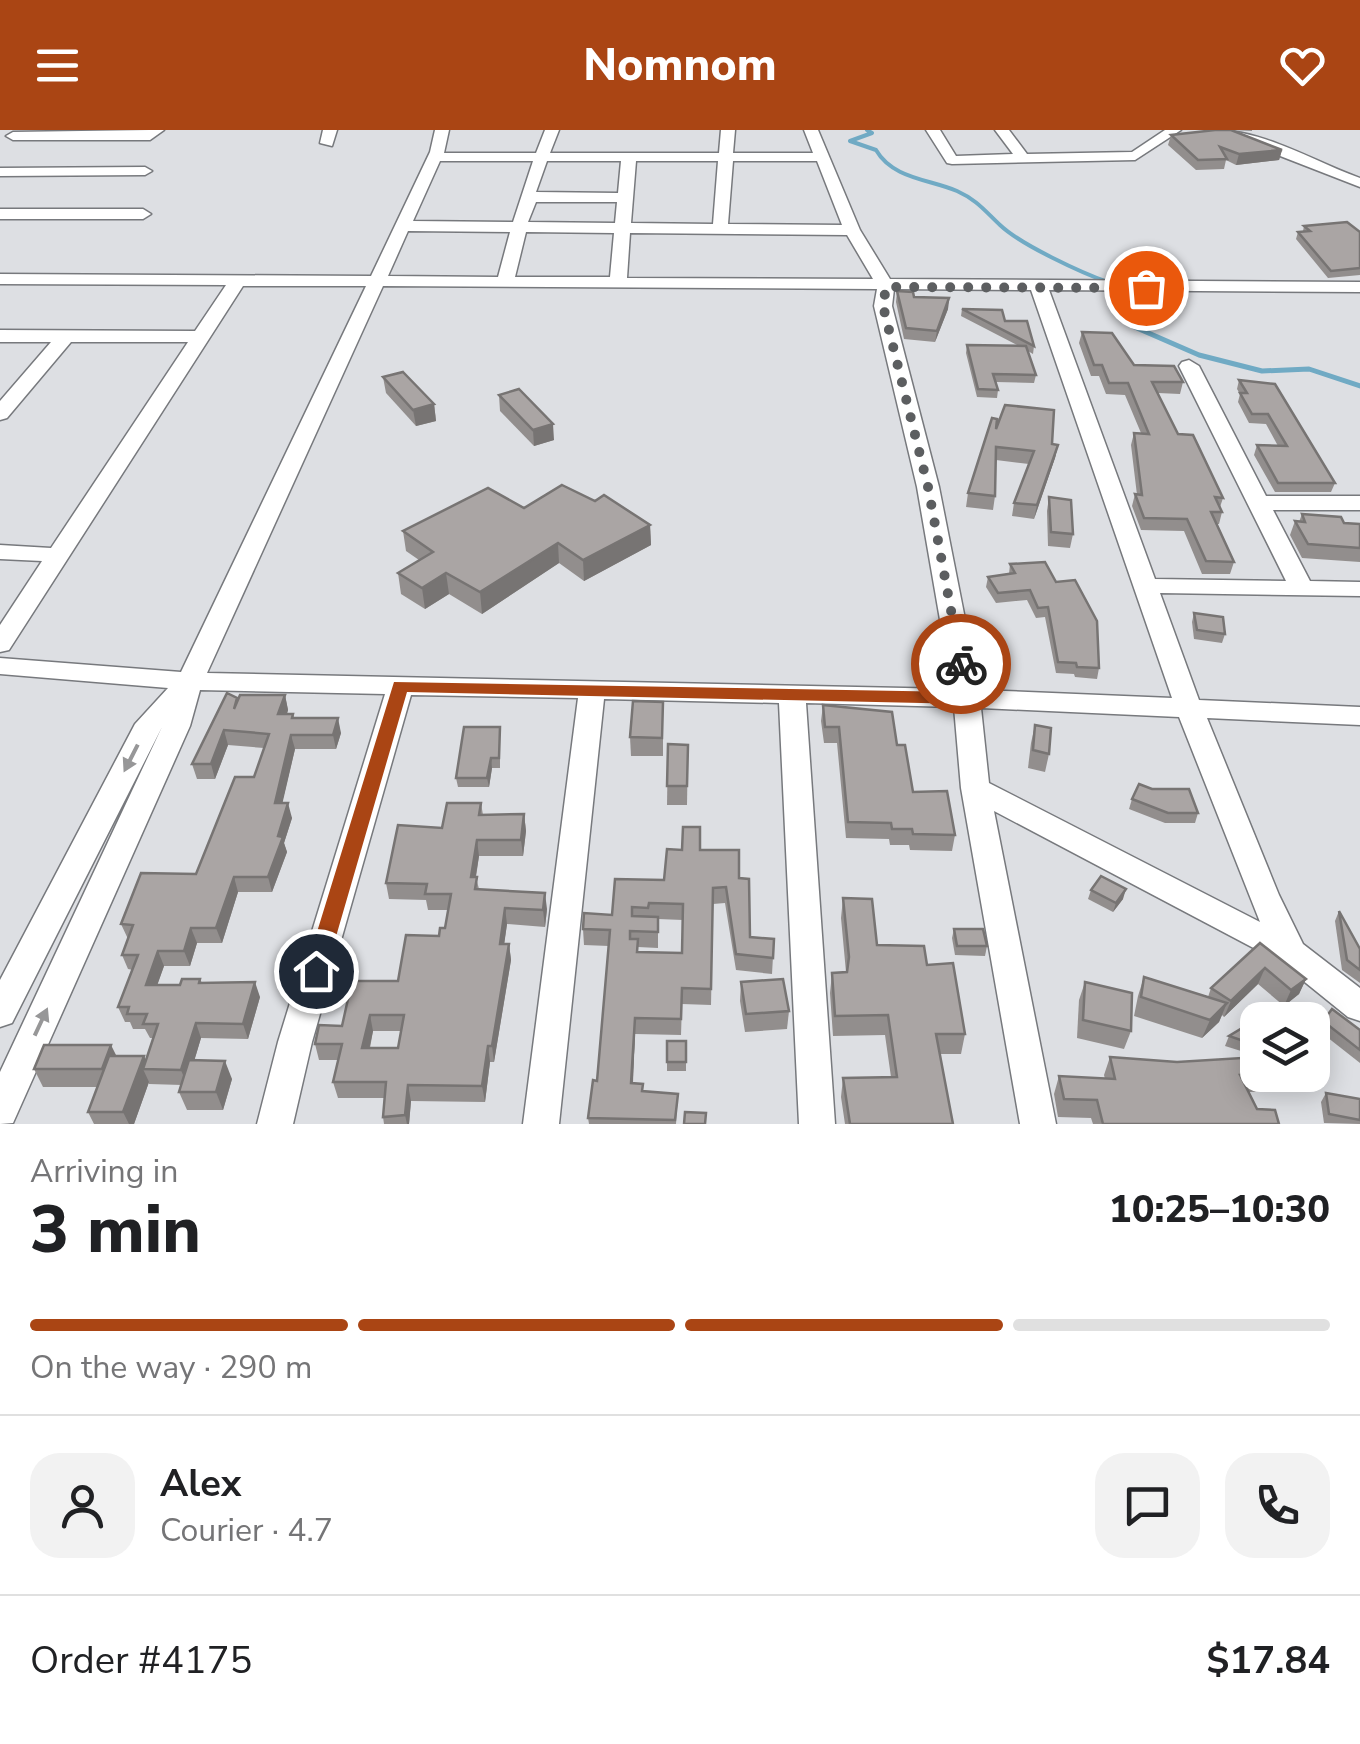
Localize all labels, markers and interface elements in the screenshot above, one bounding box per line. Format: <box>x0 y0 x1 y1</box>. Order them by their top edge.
text: Nomnom <box>583 35 777 96</box>
icon: menu <box>30 38 85 93</box>
icon: heart <box>1275 38 1330 93</box>
pin <box>1104 246 1189 331</box>
icon: bag <box>1119 261 1174 316</box>
courier <box>911 614 1011 714</box>
icon: bike <box>934 637 989 692</box>
one-way arrow <box>123 743 140 772</box>
pin <box>274 929 359 1014</box>
icon: home <box>289 944 344 999</box>
map controls <box>1240 1002 1330 1092</box>
button: layers <box>1240 1002 1330 1092</box>
one-way arrow <box>32 1007 49 1036</box>
text: Arriving in <box>30 1150 178 1193</box>
text: 10:25–10:30 <box>1109 1184 1330 1235</box>
text: 3 min <box>30 1186 201 1275</box>
text: On the way · 290 m <box>30 1346 312 1389</box>
button: person <box>30 1453 135 1558</box>
button: chat <box>1095 1453 1200 1558</box>
button: phone <box>1225 1453 1330 1558</box>
text: Alex <box>160 1458 241 1509</box>
text: Courier · 4.7 <box>160 1509 333 1552</box>
text: Order #4175 <box>30 1635 252 1686</box>
text: $17.84 <box>1207 1635 1330 1686</box>

